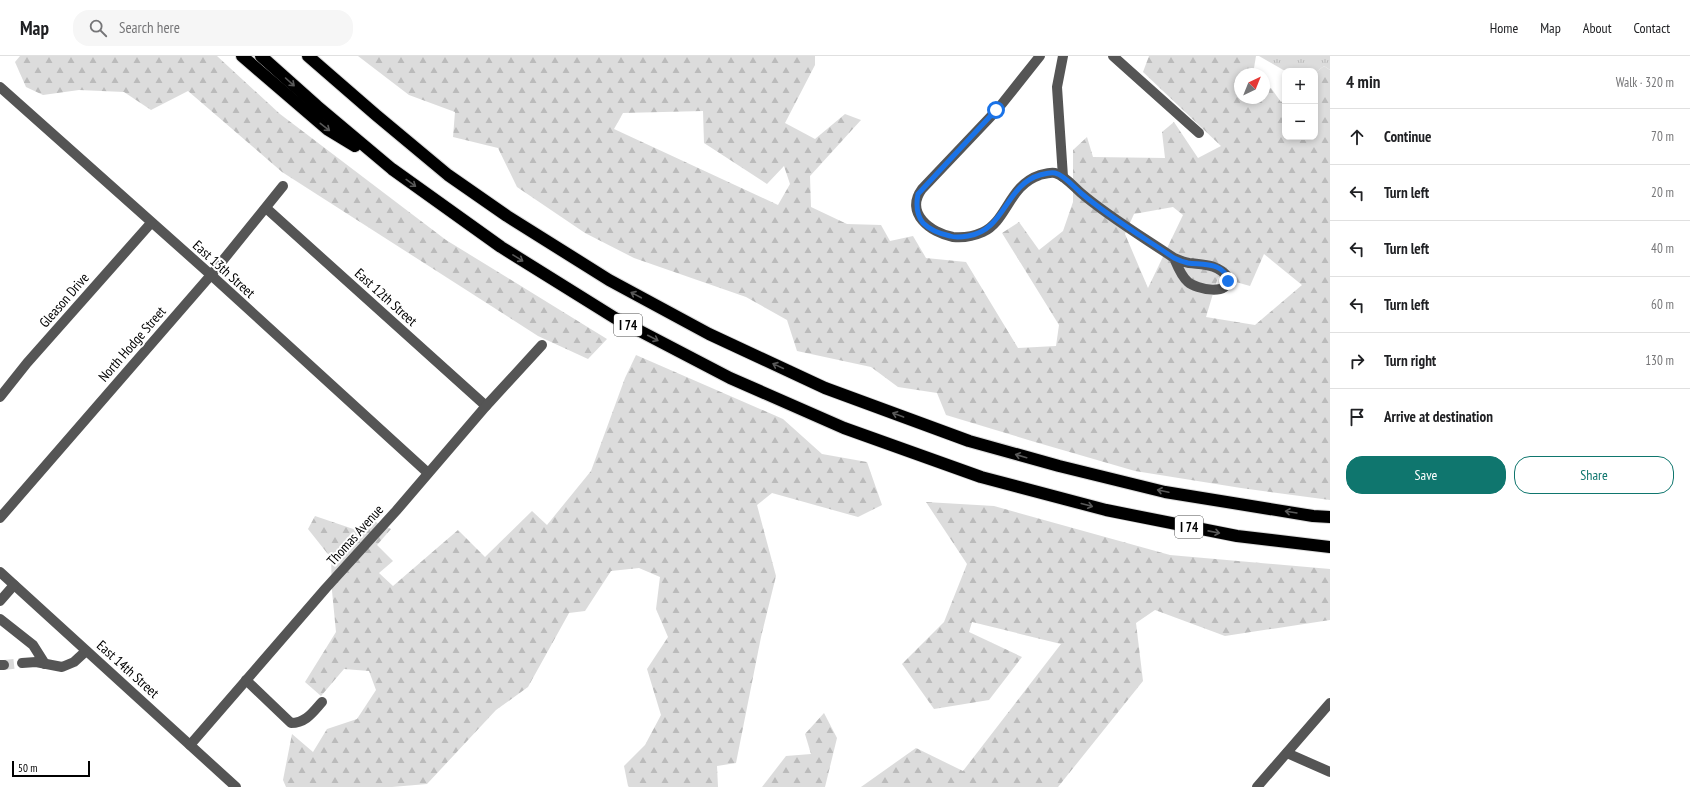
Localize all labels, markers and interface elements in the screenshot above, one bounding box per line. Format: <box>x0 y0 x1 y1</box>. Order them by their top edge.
search box <box>73 10 353 46</box>
text: Map <box>20 16 49 40</box>
icon: search <box>87 17 109 39</box>
text: Search here <box>119 18 180 37</box>
text: Home <box>1490 19 1518 37</box>
text: Map <box>1540 19 1561 37</box>
text: About <box>1583 19 1612 37</box>
text: Contact <box>1634 19 1670 37</box>
north arrow <box>1234 68 1270 104</box>
map controls <box>1282 68 1318 140</box>
button: + <box>1282 68 1318 104</box>
text: 4 min <box>1346 71 1380 93</box>
text: Walk · 320 m <box>1616 74 1674 91</box>
one-way arrow <box>285 77 295 87</box>
route start <box>987 101 1005 119</box>
button: − <box>1282 104 1318 140</box>
one-way arrow <box>320 122 331 131</box>
icon: ahead <box>1346 126 1368 148</box>
text: Continue <box>1384 127 1431 146</box>
text: 70 m <box>1651 128 1674 145</box>
one-way arrow <box>406 179 417 187</box>
icon: left <box>1346 182 1368 204</box>
text: Turn left <box>1384 183 1429 202</box>
text: 20 m <box>1651 184 1674 201</box>
street label: East 13th Street <box>189 236 259 302</box>
icon: left <box>1346 238 1368 260</box>
text: Turn left <box>1384 239 1429 258</box>
text: 40 m <box>1651 240 1674 257</box>
one-way arrow <box>512 254 524 262</box>
street label: East 12th Street <box>351 264 421 330</box>
street label: Gleason Drive <box>35 269 93 331</box>
route end <box>1219 272 1237 290</box>
one-way arrow <box>631 290 643 298</box>
icon: left <box>1346 294 1368 316</box>
text: Turn left <box>1384 295 1429 314</box>
text: 60 m <box>1651 296 1674 313</box>
street label: North Hodge Street <box>94 302 170 385</box>
road number: I 74 <box>614 314 642 336</box>
one-way arrow <box>647 335 659 342</box>
icon: right <box>1346 350 1368 372</box>
text: Turn right <box>1384 351 1436 370</box>
text: 130 m <box>1645 352 1674 369</box>
one-way arrow <box>772 362 784 369</box>
icon: arrive <box>1346 406 1368 428</box>
text: Arrive at destination <box>1384 407 1493 426</box>
one-way arrow <box>892 410 904 418</box>
one-way arrow <box>1015 452 1028 459</box>
button: Save <box>1346 456 1506 494</box>
button: Share <box>1514 456 1674 494</box>
one-way arrow <box>1157 487 1170 495</box>
street label: Thomas Avenue <box>323 501 387 569</box>
one-way arrow <box>1080 502 1093 509</box>
one-way arrow <box>1285 508 1298 516</box>
road number: I 74 <box>1175 516 1203 538</box>
one-way arrow <box>1208 528 1221 536</box>
street label: East 14th Street <box>93 636 163 702</box>
scale bar <box>12 759 90 778</box>
text: 50 m <box>18 761 37 775</box>

